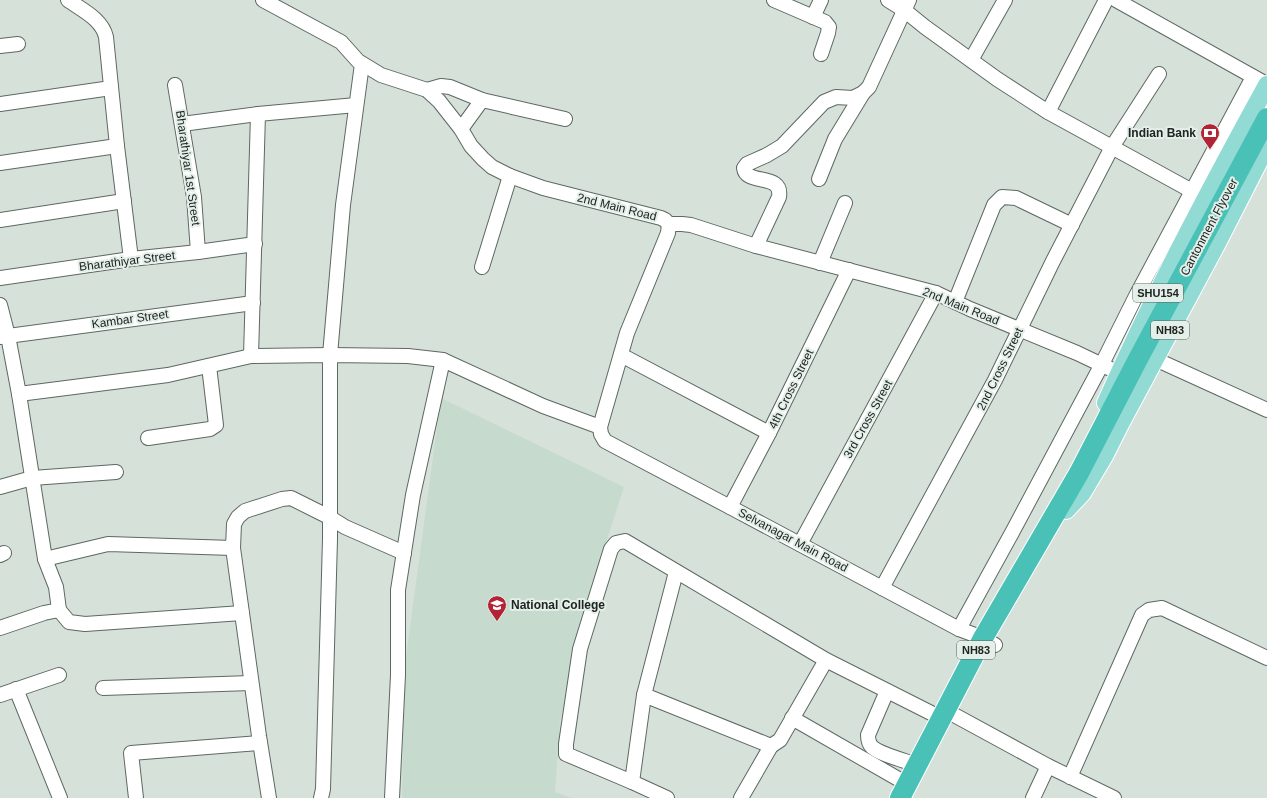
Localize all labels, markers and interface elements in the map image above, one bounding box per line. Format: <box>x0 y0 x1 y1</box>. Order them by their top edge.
street label: Bharathiyar 1st Street <box>173 110 203 227</box>
bank icon: Indian Bank <box>1199 122 1221 150</box>
place label: Indian Bank <box>1128 126 1196 140</box>
street label: Cantonment Flyover <box>1177 176 1241 278</box>
street label: 2nd Main Road <box>576 190 658 224</box>
street label: Bharathiyar Street <box>78 248 177 274</box>
street label: 2nd Main Road <box>921 284 1001 328</box>
road number: SHU154 <box>1133 284 1183 302</box>
street label: Kambar Street <box>91 307 170 331</box>
road number: NH83 <box>1151 321 1189 339</box>
street label: 2nd Cross Street <box>974 325 1026 413</box>
street label: 4th Cross Street <box>766 346 817 431</box>
street label: 3rd Cross Street <box>841 377 896 461</box>
street label: Selvanagar Main Road <box>736 505 850 575</box>
school or university icon: National College <box>486 594 508 622</box>
place label: National College <box>511 598 605 612</box>
road number: NH83 <box>957 641 995 659</box>

